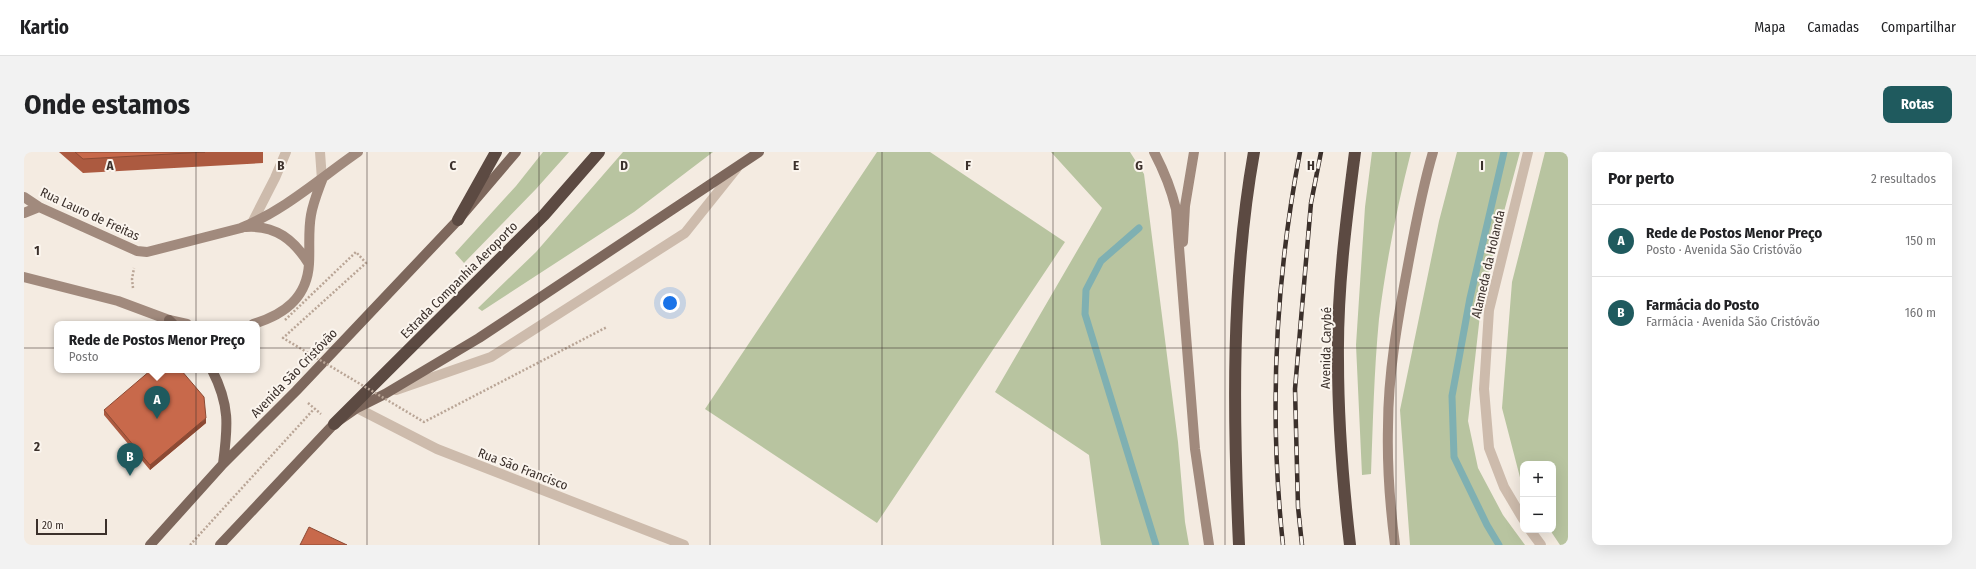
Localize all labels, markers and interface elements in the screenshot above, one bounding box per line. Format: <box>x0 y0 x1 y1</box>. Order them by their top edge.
text: Kartio <box>20 16 69 39</box>
text: Mapa <box>1754 19 1785 36</box>
text: Camadas <box>1807 19 1859 36</box>
text: Compartilhar <box>1881 19 1956 36</box>
button: Rotas <box>1883 86 1952 123</box>
text: Onde estamos <box>24 88 190 121</box>
text: A <box>105 158 114 173</box>
text: B <box>277 158 285 173</box>
text: C <box>450 158 457 173</box>
text: D <box>620 158 628 173</box>
text: E <box>793 158 799 173</box>
text: F <box>965 158 971 173</box>
text: G <box>1135 158 1143 173</box>
text: H <box>1307 158 1315 173</box>
text: I <box>1480 158 1484 173</box>
text: Por perto <box>1608 168 1674 189</box>
text: 2 resultados <box>1871 171 1936 186</box>
street label: Rua Lauro de Freitas <box>38 184 142 244</box>
street label: Alameda da Holanda <box>1468 209 1508 319</box>
street label: Estrada Companhia Aeroporto <box>397 218 521 342</box>
text: Rede de Postos Menor Preço <box>1646 224 1822 242</box>
text: A <box>1617 233 1625 248</box>
text: 150 m <box>1905 233 1936 248</box>
text: Posto · Avenida São Cristóvão <box>1646 242 1802 257</box>
text: 1 <box>34 243 40 258</box>
your location <box>660 293 680 313</box>
text: Farmácia do Posto <box>1646 296 1759 314</box>
text: B <box>1617 305 1625 320</box>
text: 160 m <box>1905 305 1936 320</box>
street label: Avenida Carybé <box>1318 307 1334 389</box>
text: Farmácia · Avenida São Cristóvão <box>1646 314 1820 329</box>
popup <box>54 321 260 373</box>
street label: Avenida São Cristóvão <box>248 325 340 421</box>
text: Rede de Postos Menor Preço <box>69 331 245 349</box>
text: Posto <box>69 349 99 364</box>
pin: A <box>144 386 170 419</box>
text: 2 <box>33 439 40 454</box>
pin: B <box>117 443 143 476</box>
street label: Rua São Francisco <box>476 445 570 493</box>
map controls <box>1520 461 1556 533</box>
button: + <box>1520 461 1556 497</box>
button: − <box>1520 497 1556 533</box>
scale bar <box>36 517 107 536</box>
text: 20 m <box>42 519 64 532</box>

